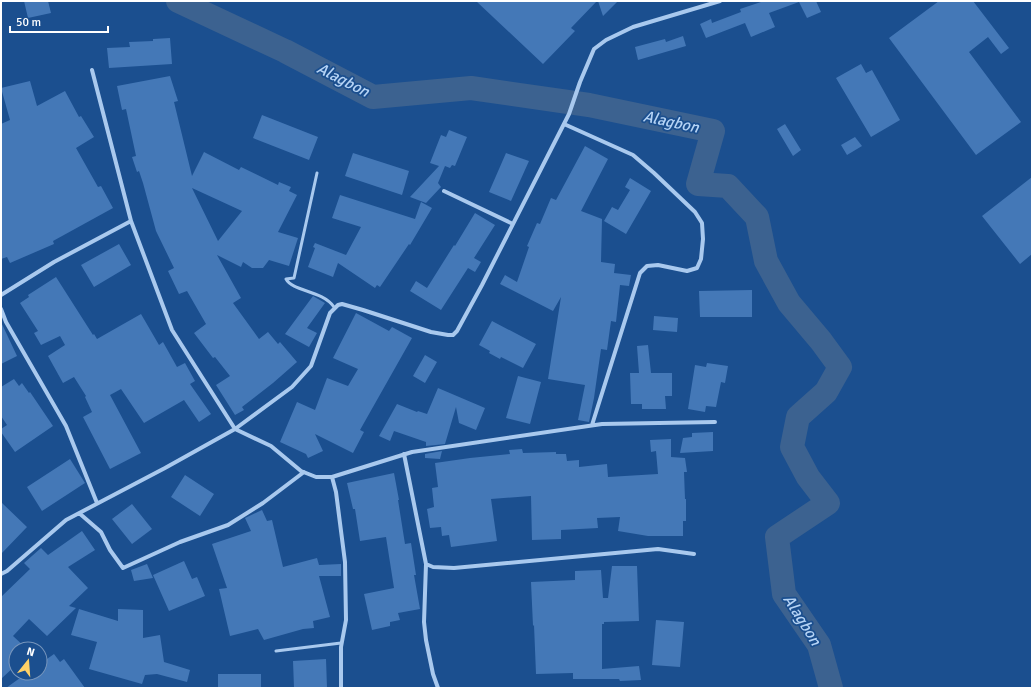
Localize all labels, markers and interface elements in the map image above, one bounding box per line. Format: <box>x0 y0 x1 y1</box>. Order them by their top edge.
scale bar <box>10 8 108 34</box>
text: 50 m <box>16 15 41 30</box>
water label: Alagbon <box>313 58 374 102</box>
water label: Alagbon <box>641 106 702 138</box>
water label: Alagbon <box>779 591 826 650</box>
north arrow <box>8 641 48 681</box>
text: N <box>25 645 36 659</box>

